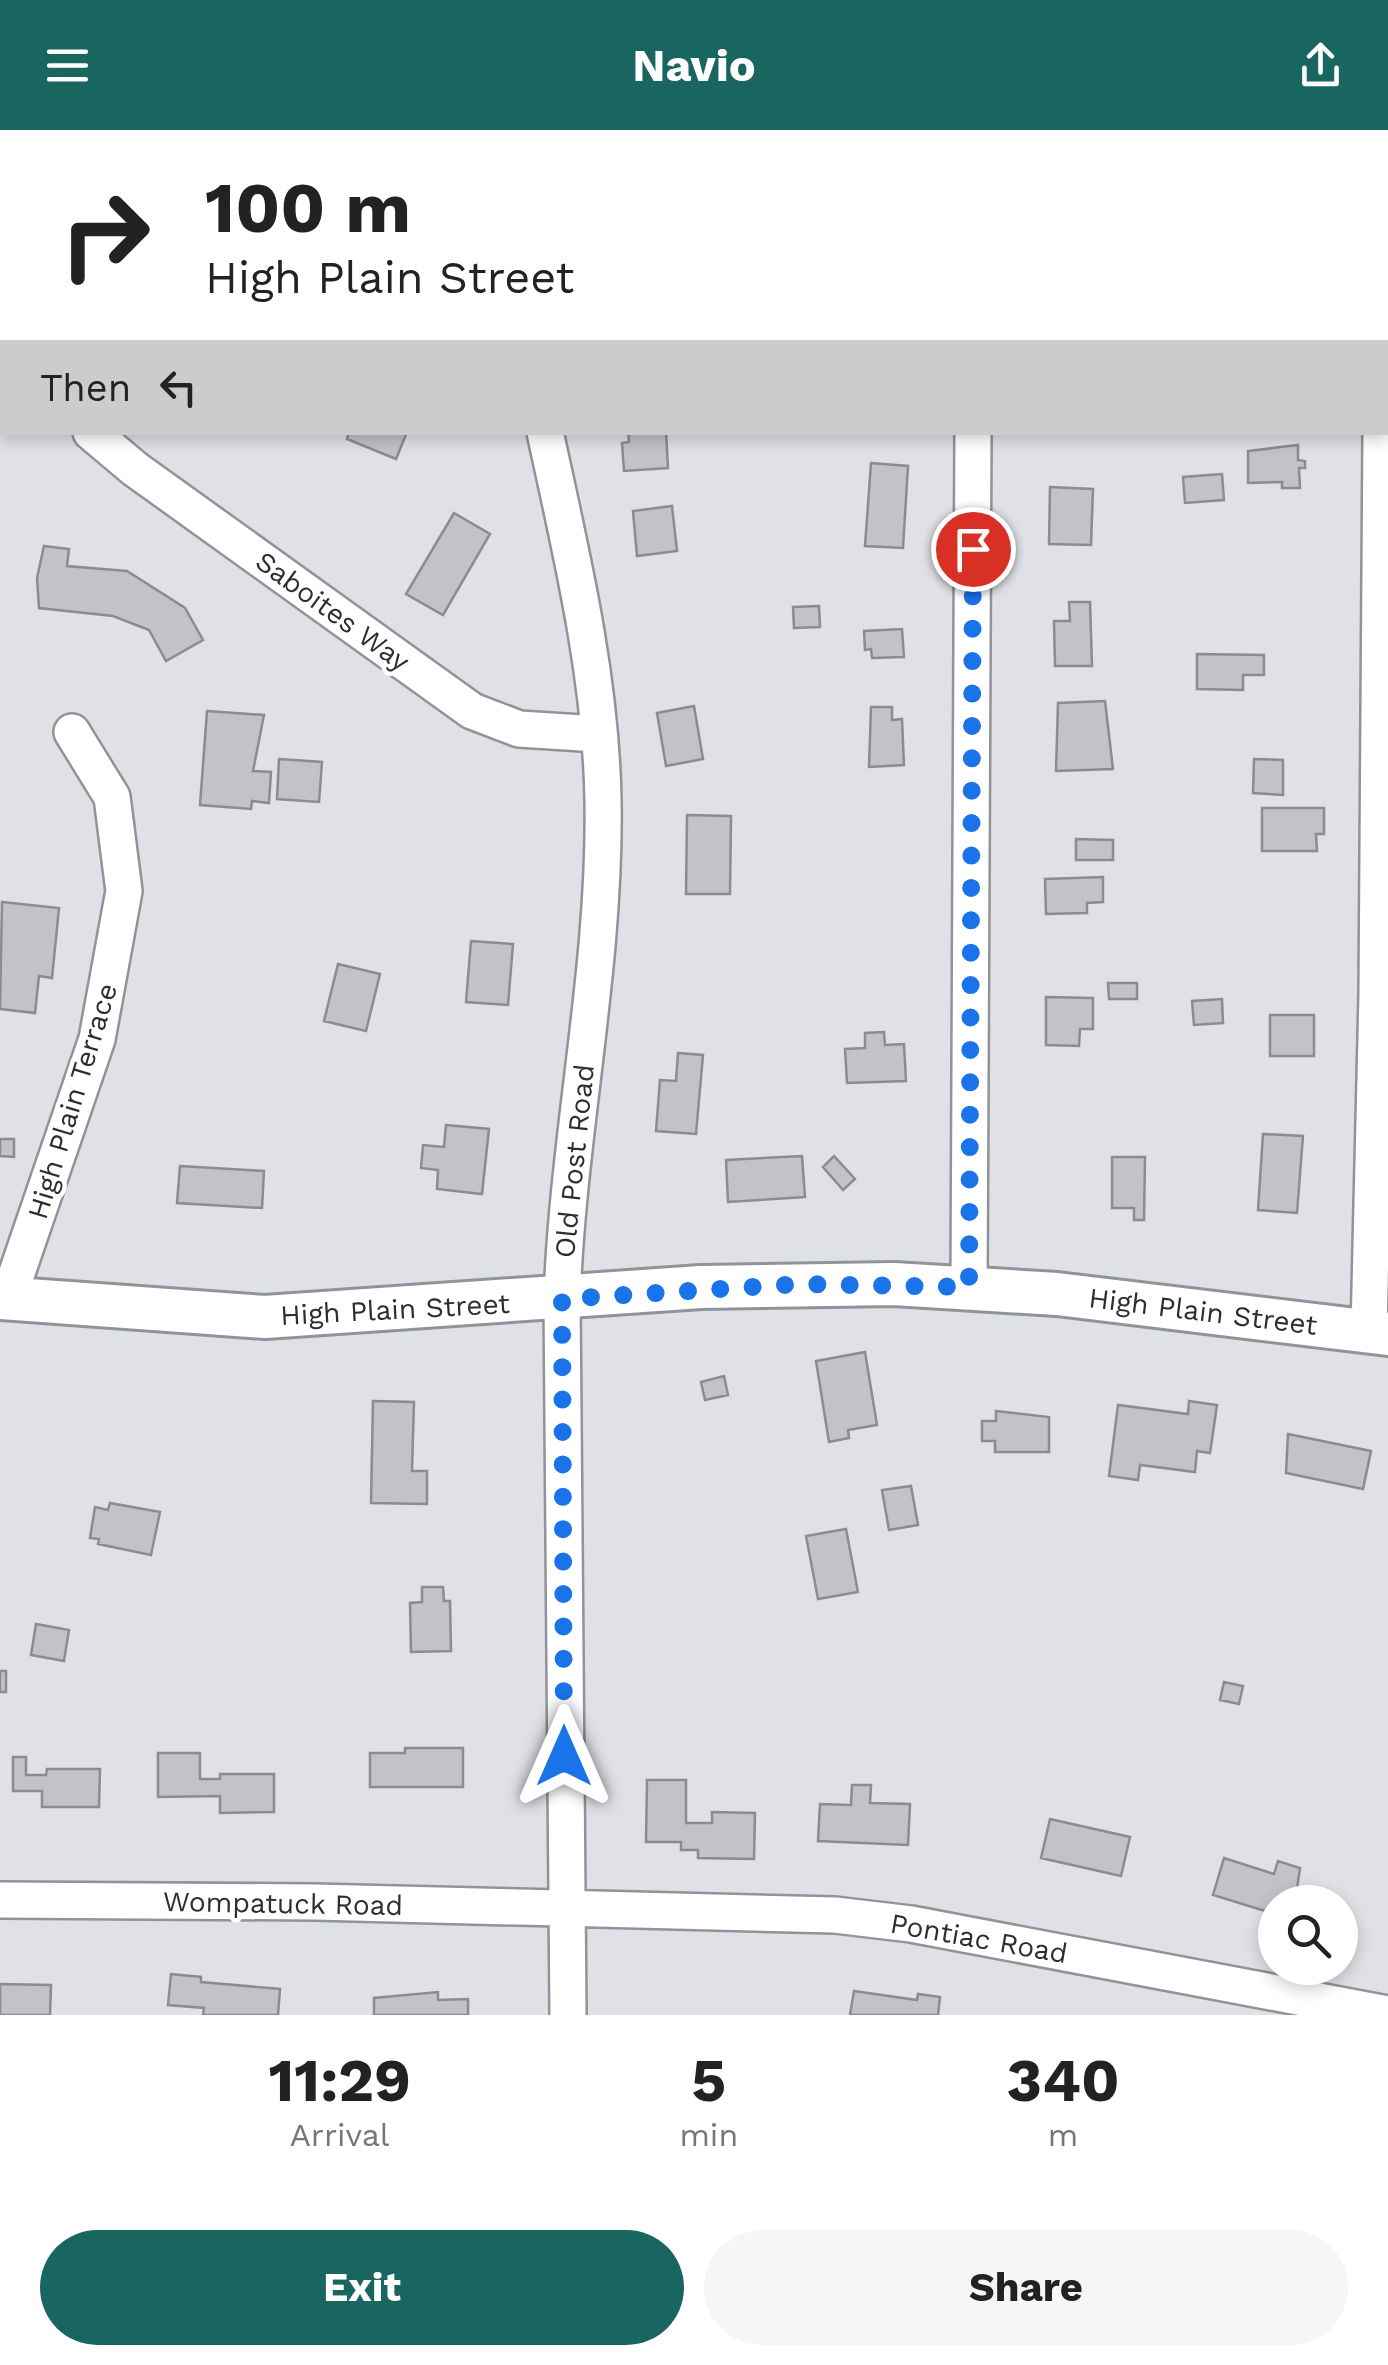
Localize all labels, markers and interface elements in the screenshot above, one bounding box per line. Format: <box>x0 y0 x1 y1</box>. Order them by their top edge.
icon: menu <box>40 38 95 93</box>
icon: share <box>1293 38 1348 93</box>
text: Navio <box>632 39 756 92</box>
text: 100 m <box>205 167 411 249</box>
icon: right <box>40 170 170 300</box>
text: High Plain Street <box>205 251 574 304</box>
icon: left <box>151 360 206 415</box>
text: Then <box>40 366 131 410</box>
pin <box>931 507 1016 592</box>
icon: arrive <box>946 522 1001 577</box>
street label: Saboites Way <box>249 545 417 679</box>
street label: High Plain Terrace <box>21 979 124 1223</box>
street label: Old Post Road <box>548 1063 601 1260</box>
street label: High Plain Street <box>1087 1281 1319 1342</box>
street label: High Plain Street <box>279 1287 511 1332</box>
position arrow <box>512 1704 616 1808</box>
street label: Wompatuck Road <box>163 1885 403 1922</box>
map controls <box>1258 1885 1358 1985</box>
button: search <box>1258 1885 1358 1985</box>
street label: Pontiac Road <box>888 1907 1070 1970</box>
text: 11:29 <box>268 2045 411 2116</box>
text: 5 <box>691 2045 726 2116</box>
text: 340 <box>1007 2045 1120 2116</box>
text: Arrival <box>290 2116 390 2154</box>
text: min <box>679 2116 738 2154</box>
text: m <box>1048 2116 1078 2154</box>
button: Exit <box>40 2230 684 2345</box>
button: Share <box>704 2230 1348 2345</box>

